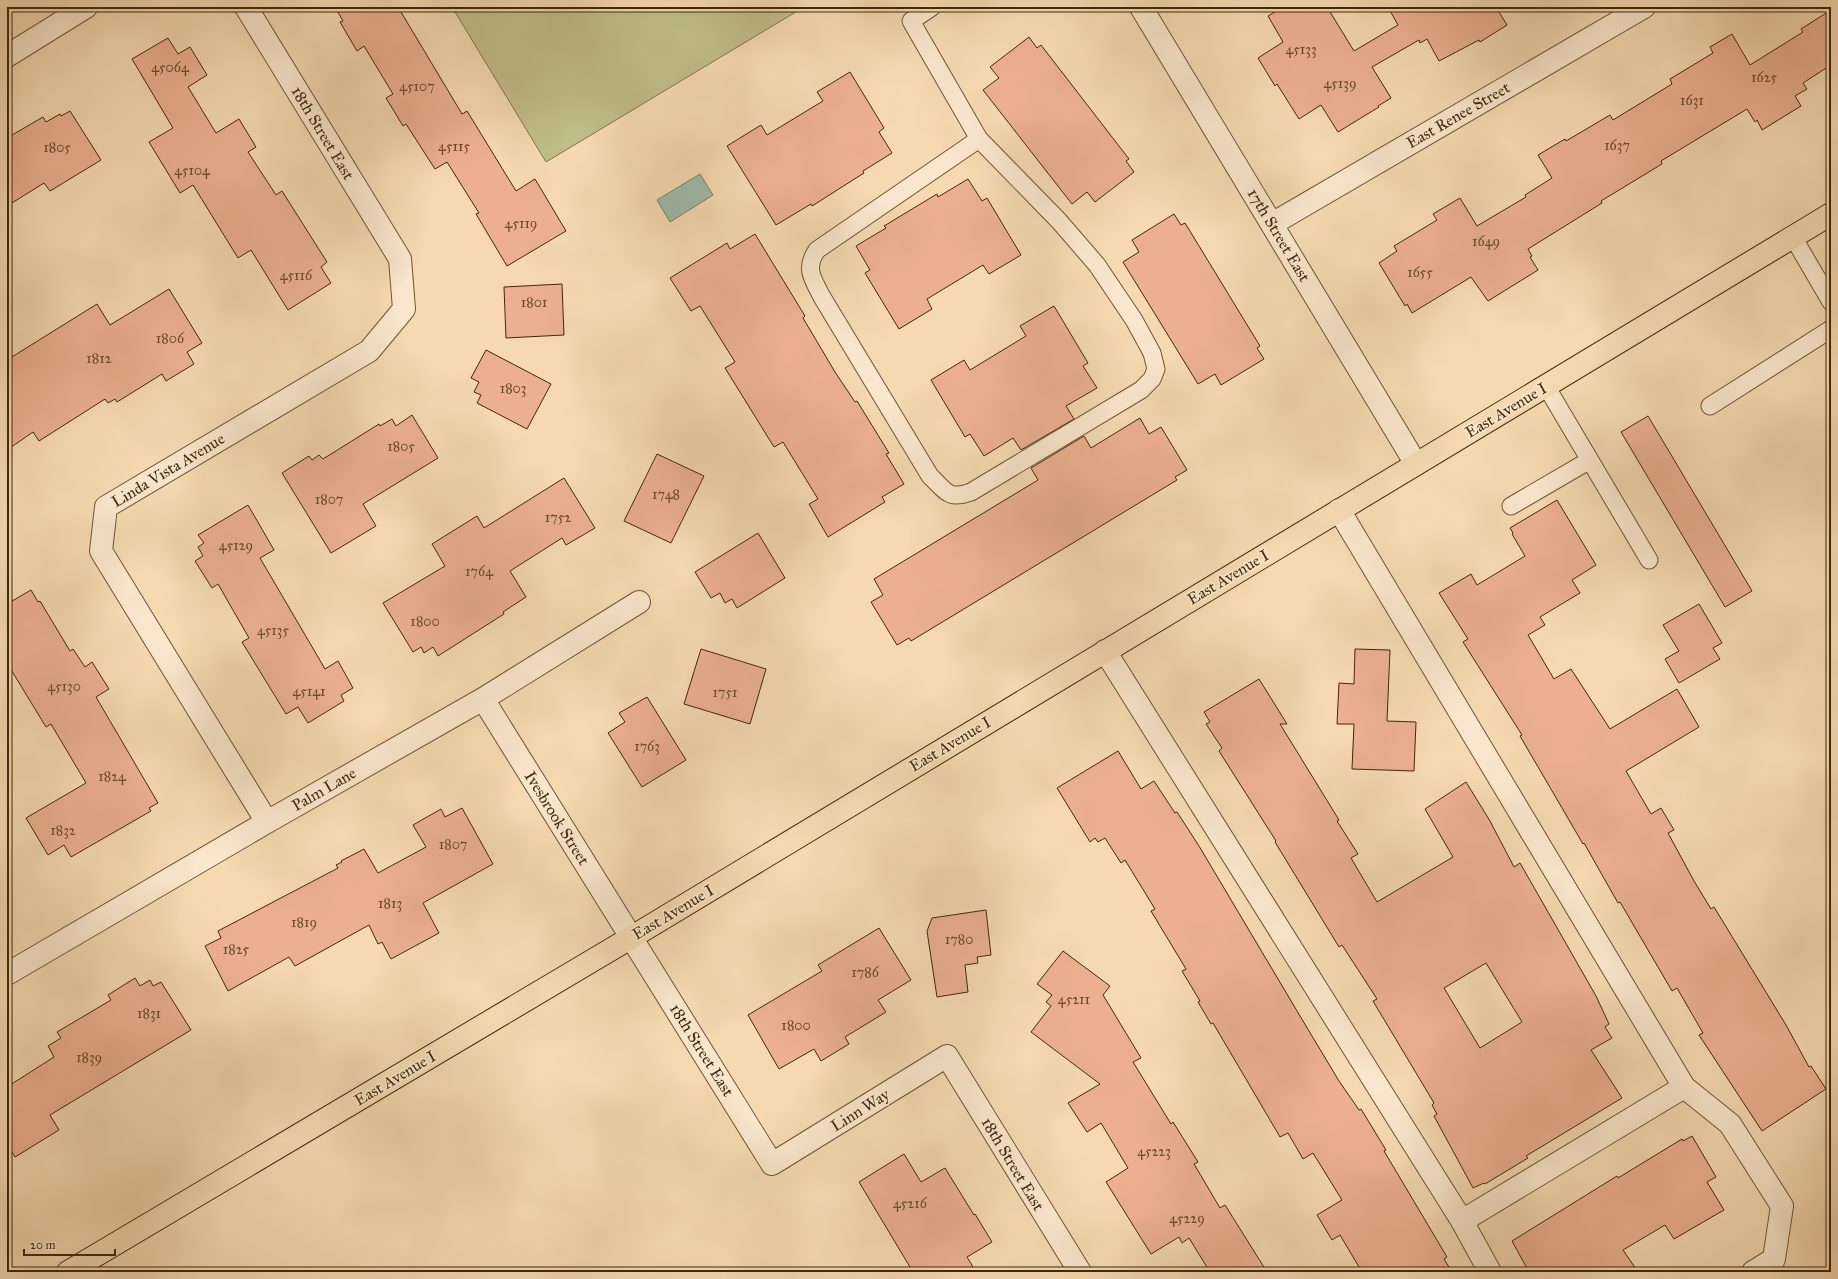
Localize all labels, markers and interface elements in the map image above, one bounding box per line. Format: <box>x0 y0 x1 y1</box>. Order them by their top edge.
house number: 45133 <box>1285 41 1317 58</box>
house number: 45064 <box>151 59 190 76</box>
house number: 1625 <box>1751 69 1777 86</box>
house number: 45139 <box>1324 75 1356 92</box>
house number: 45107 <box>399 78 435 95</box>
street label: East Renee Street <box>1403 78 1513 152</box>
street label: 18th Street East <box>288 83 359 183</box>
house number: 1631 <box>1680 92 1704 109</box>
house number: 1637 <box>1604 137 1630 154</box>
house number: 45115 <box>438 138 470 155</box>
house number: 1805 <box>43 139 71 156</box>
house number: 45104 <box>174 162 211 179</box>
street label: 17th Street East <box>1244 185 1315 286</box>
house number: 45119 <box>505 215 537 232</box>
house number: 1649 <box>1472 233 1500 250</box>
house number: 1655 <box>1407 264 1433 281</box>
house number: 45116 <box>280 267 313 284</box>
house number: 1801 <box>521 294 548 311</box>
house number: 1806 <box>156 330 185 347</box>
house number: 1812 <box>86 350 112 367</box>
street label: East Avenue I <box>1462 378 1550 442</box>
house number: 1803 <box>500 380 526 397</box>
street label: Linda Vista Avenue <box>108 429 228 511</box>
house number: 1805 <box>387 438 415 455</box>
house number: 1748 <box>652 486 680 503</box>
house number: 1807 <box>315 491 343 508</box>
house number: 1752 <box>545 509 571 526</box>
house number: 45129 <box>219 537 253 554</box>
street label: East Avenue I <box>1184 545 1272 609</box>
house number: 1764 <box>465 563 494 580</box>
house number: 1800 <box>410 613 440 630</box>
house number: 45135 <box>257 622 289 639</box>
house number: 45130 <box>47 678 81 695</box>
house number: 45141 <box>292 683 326 700</box>
house number: 1751 <box>712 684 738 701</box>
street label: East Avenue I <box>906 712 994 776</box>
house number: 1763 <box>634 738 660 755</box>
street label: Palm Lane <box>289 763 360 815</box>
house number: 1824 <box>98 768 127 785</box>
street label: Ivesbrook Street <box>521 768 594 869</box>
house number: 1832 <box>50 822 76 839</box>
house number: 1807 <box>439 836 467 853</box>
street label: East Avenue I <box>629 880 717 944</box>
house number: 1813 <box>378 895 402 912</box>
house number: 1819 <box>291 914 317 931</box>
house number: 1780 <box>945 931 973 948</box>
house number: 1825 <box>223 941 250 958</box>
house number: 1786 <box>851 964 880 981</box>
house number: 45211 <box>1058 991 1091 1008</box>
street label: 18th Street East <box>666 1000 738 1100</box>
house number: 1831 <box>137 1005 162 1022</box>
house number: 1800 <box>781 1017 811 1034</box>
street label: East Avenue I <box>351 1046 439 1110</box>
house number: 1839 <box>76 1049 102 1066</box>
street label: Linn Way <box>827 1084 893 1135</box>
street label: 18th Street East <box>978 1114 1049 1214</box>
house number: 45223 <box>1137 1143 1171 1160</box>
house number: 45216 <box>893 1195 928 1212</box>
house number: 45229 <box>1169 1210 1205 1227</box>
scale bar <box>24 1231 115 1257</box>
text: 20 m <box>30 1238 56 1252</box>

